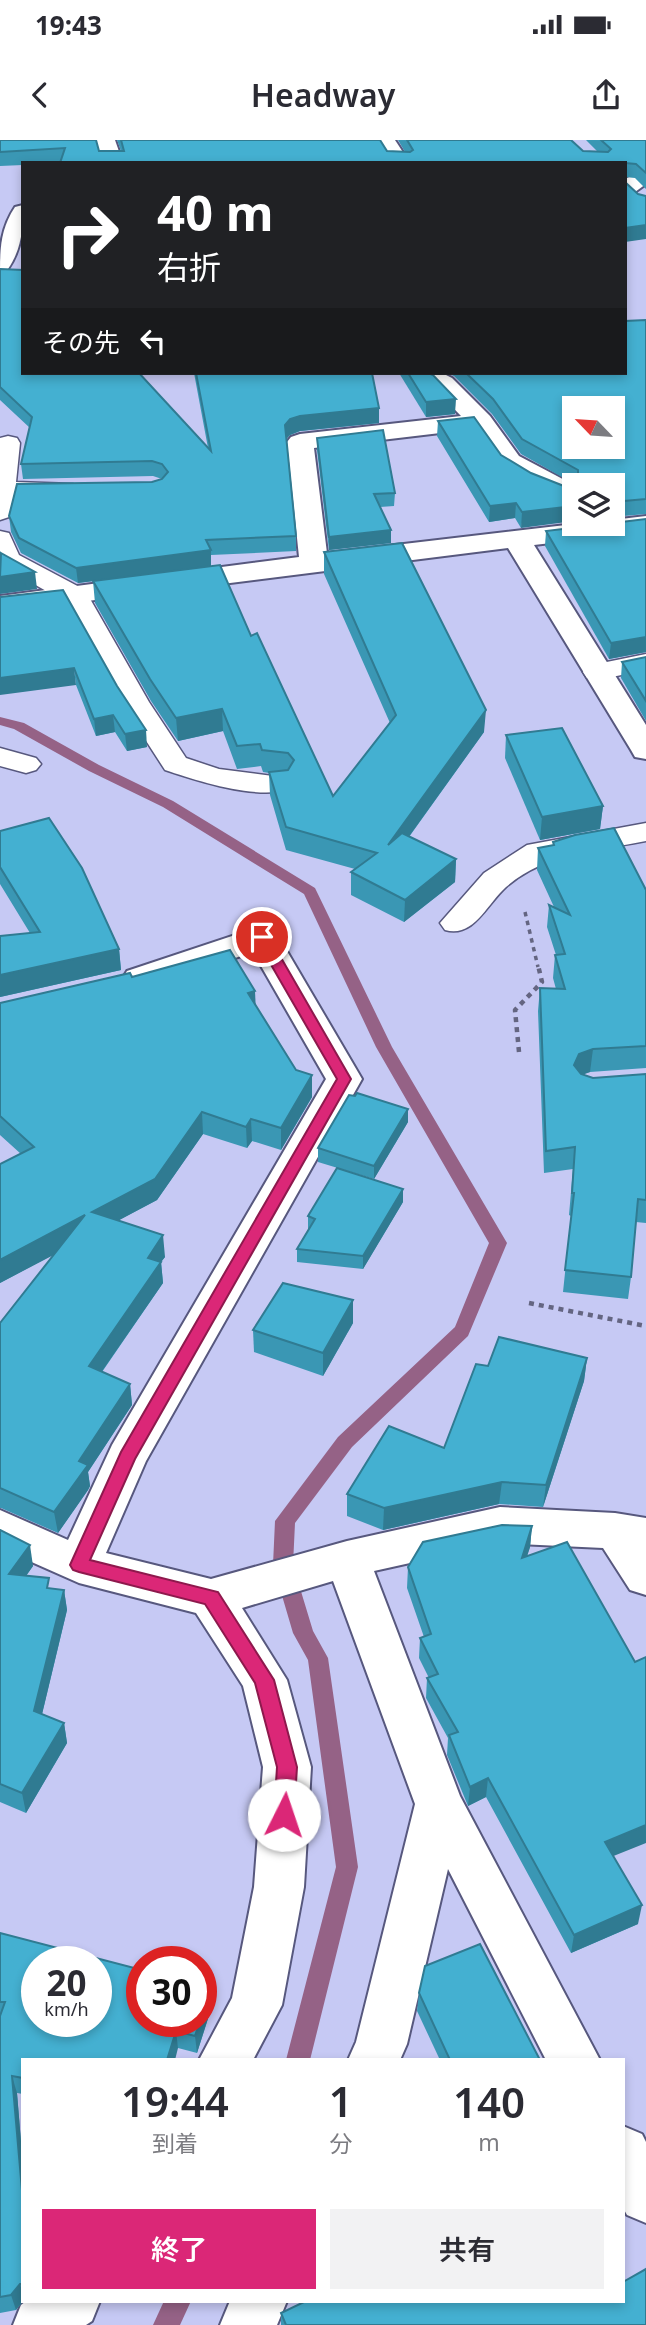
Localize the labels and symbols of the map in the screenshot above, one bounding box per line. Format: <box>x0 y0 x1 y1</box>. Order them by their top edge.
north arrow <box>562 396 625 458</box>
pin <box>232 907 292 967</box>
position arrow <box>247 1778 321 1852</box>
speed limit sign: 30 <box>126 1946 217 2037</box>

